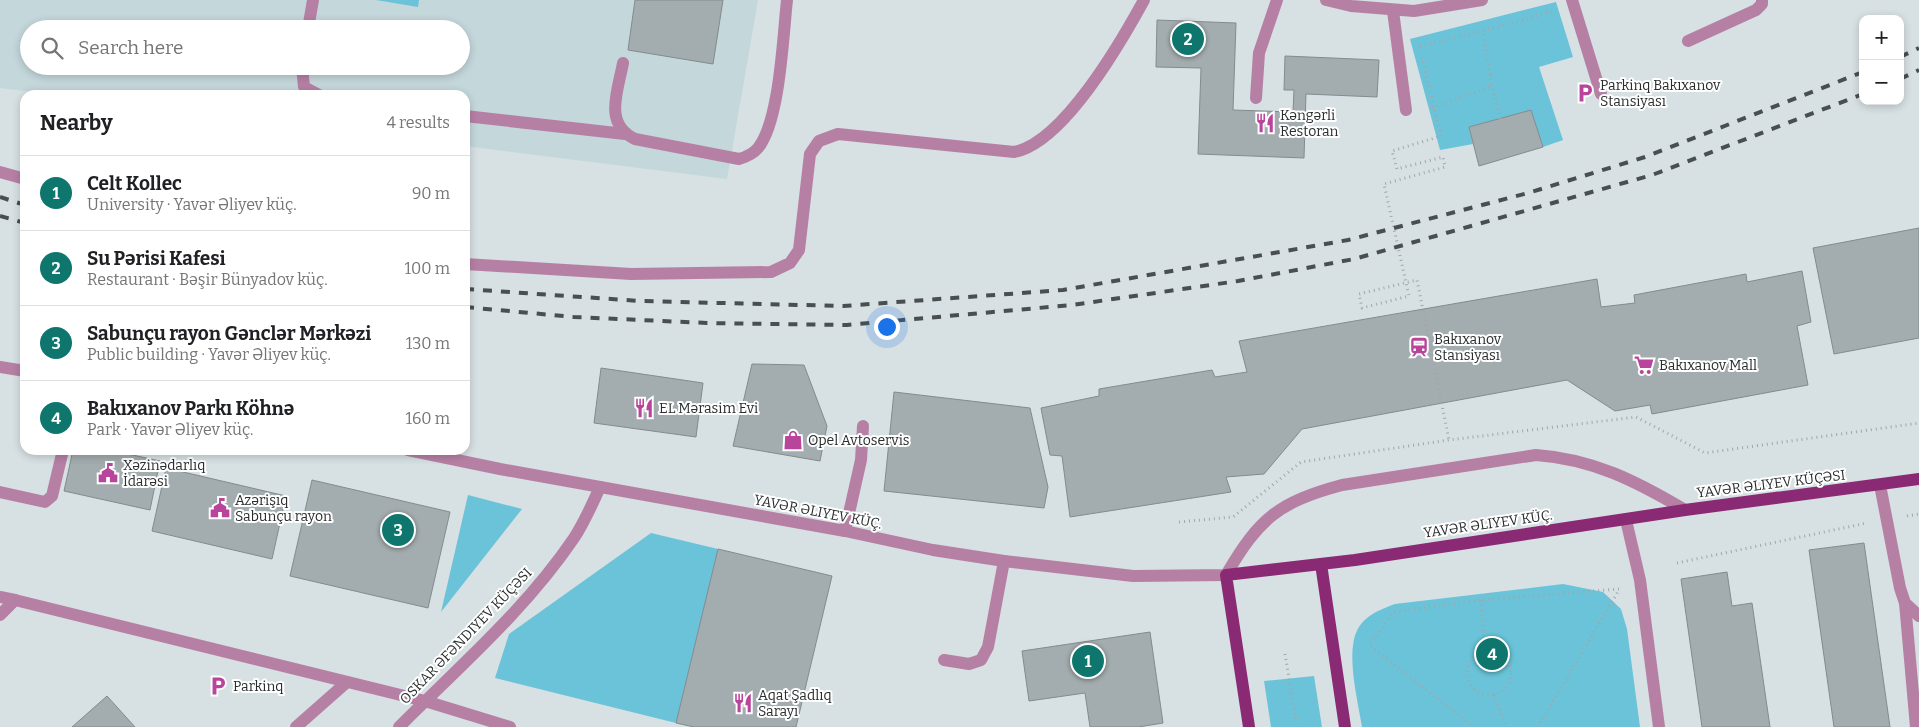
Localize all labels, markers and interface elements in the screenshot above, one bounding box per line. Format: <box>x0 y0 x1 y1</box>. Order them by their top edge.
map controls <box>1859 15 1904 105</box>
button: + <box>1859 15 1904 60</box>
search box <box>20 20 470 75</box>
pin: 2 <box>1172 20 1204 58</box>
icon: search <box>38 34 66 62</box>
text: Search here <box>78 36 183 59</box>
button: − <box>1859 60 1904 105</box>
place label: Parkinq Bakıxanov Stansiyası <box>1600 77 1721 110</box>
parking icon: Parkinq Bakıxanov Stansiyası <box>1574 82 1596 104</box>
place label: Kəngərli Restoran <box>1280 107 1339 140</box>
text: Nearby <box>40 110 113 136</box>
restaurant icon: Kəngərli Restoran <box>1254 112 1276 134</box>
text: 4 results <box>387 113 450 132</box>
text: Celt Kollec <box>87 172 182 195</box>
text: 1 <box>53 184 59 203</box>
text: 90 m <box>412 184 450 203</box>
text: University · Yavər Əliyev küç. <box>87 195 297 214</box>
text: Su Pərisi Kafesi <box>87 247 226 270</box>
text: 2 <box>51 259 61 278</box>
text: 100 m <box>405 259 450 278</box>
text: Restaurant · Bəşir Bünyadov küç. <box>87 270 328 289</box>
your location <box>874 314 900 340</box>
text: Sabunçu rayon Gənclər Mərkəzi <box>87 322 371 345</box>
place label: Bakıxanov Stansiyası <box>1434 331 1502 364</box>
text: 3 <box>51 334 61 353</box>
text: 130 m <box>406 334 450 353</box>
station icon: Bakıxanov Stansiyası <box>1408 336 1430 358</box>
text: Public building · Yavər Əliyev küç. <box>87 345 331 364</box>
supermarket icon: Bakıxanov Mall <box>1633 354 1655 376</box>
place label: Bakıxanov Mall <box>1659 357 1757 374</box>
text: Bakıxanov Parkı Köhnə <box>87 397 294 420</box>
restaurant icon: EL Mərasim Evi <box>633 397 655 419</box>
place label: EL Mərasim Evi <box>659 400 758 417</box>
text: 4 <box>51 409 61 428</box>
text: 160 m <box>405 409 450 428</box>
text: Park · Yavər Əliyev küç. <box>87 420 254 439</box>
shop icon: Opel Avtoservis <box>782 429 804 451</box>
place label: Opel Avtoservis <box>808 432 910 449</box>
place label: Xəzinədarlıq İdarəsi <box>123 457 205 490</box>
public building icon: Xəzinədarlıq İdarəsi <box>97 462 119 484</box>
street label: YAVƏR ƏLIYEV KÜÇƏSI <box>1696 466 1846 502</box>
street label: YAVƏR ƏLIYEV KÜÇ. <box>753 491 883 533</box>
place label: Azərişıq Sabunçu rayon <box>235 492 332 525</box>
public building icon: Azərişıq Sabunçu rayon <box>209 497 231 519</box>
street label: YAVƏR ƏLIYEV KÜÇ. <box>1422 507 1554 541</box>
pin: 3 <box>382 511 414 549</box>
street label: OSKAR ƏFƏNDIYEV KÜÇƏSI <box>396 564 536 708</box>
pin: 4 <box>1476 635 1508 673</box>
pin: 1 <box>1072 642 1104 680</box>
parking icon: Parkinq <box>207 675 229 697</box>
place label: Parkinq <box>233 678 283 695</box>
place label: Aqat Şadlıq Sarayı <box>758 687 832 720</box>
restaurant icon: Aqat Şadlıq Sarayı <box>732 692 754 714</box>

